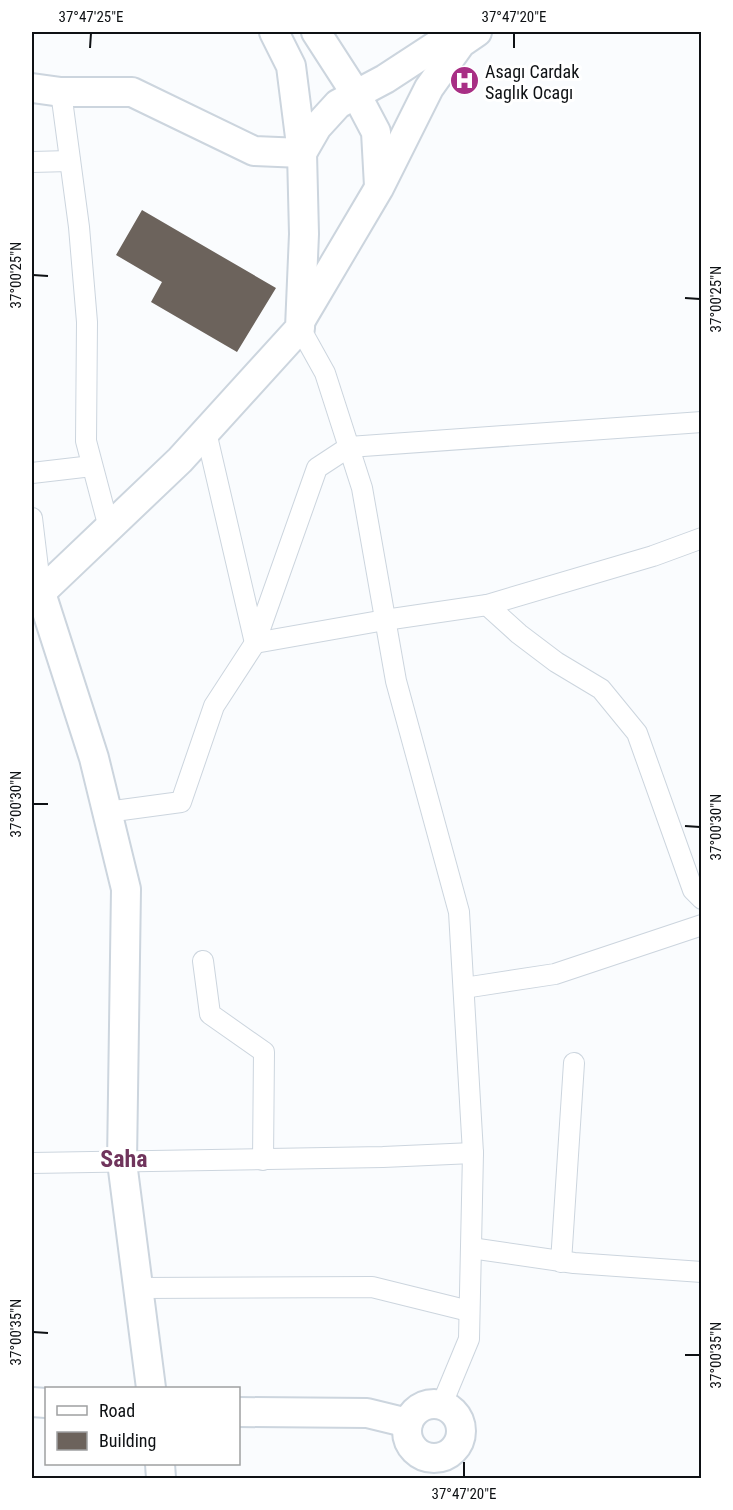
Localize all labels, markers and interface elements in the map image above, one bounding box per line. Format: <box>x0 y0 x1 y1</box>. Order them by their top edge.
text: 37°47'25"E <box>59 8 123 26</box>
text: 37°47'20"E <box>482 8 546 26</box>
place label: Asagı Cardak Saglık Ocagı <box>485 61 579 103</box>
hospital icon: Asagı Cardak Saglık Ocagı <box>448 65 480 97</box>
text: 37°00'25"N <box>7 242 25 308</box>
text: 37°00'25"N <box>707 266 725 332</box>
text: 37°00'30"N <box>7 771 25 837</box>
text: 37°00'30"N <box>707 794 725 860</box>
district label: Saha <box>100 1145 148 1173</box>
text: 37°00'35"N <box>7 1299 25 1365</box>
text: 37°00'35"N <box>707 1322 725 1388</box>
legend <box>45 1387 240 1465</box>
text: Road <box>99 1400 135 1421</box>
text: Building <box>99 1430 156 1451</box>
text: 37°47'20"E <box>432 1485 496 1503</box>

